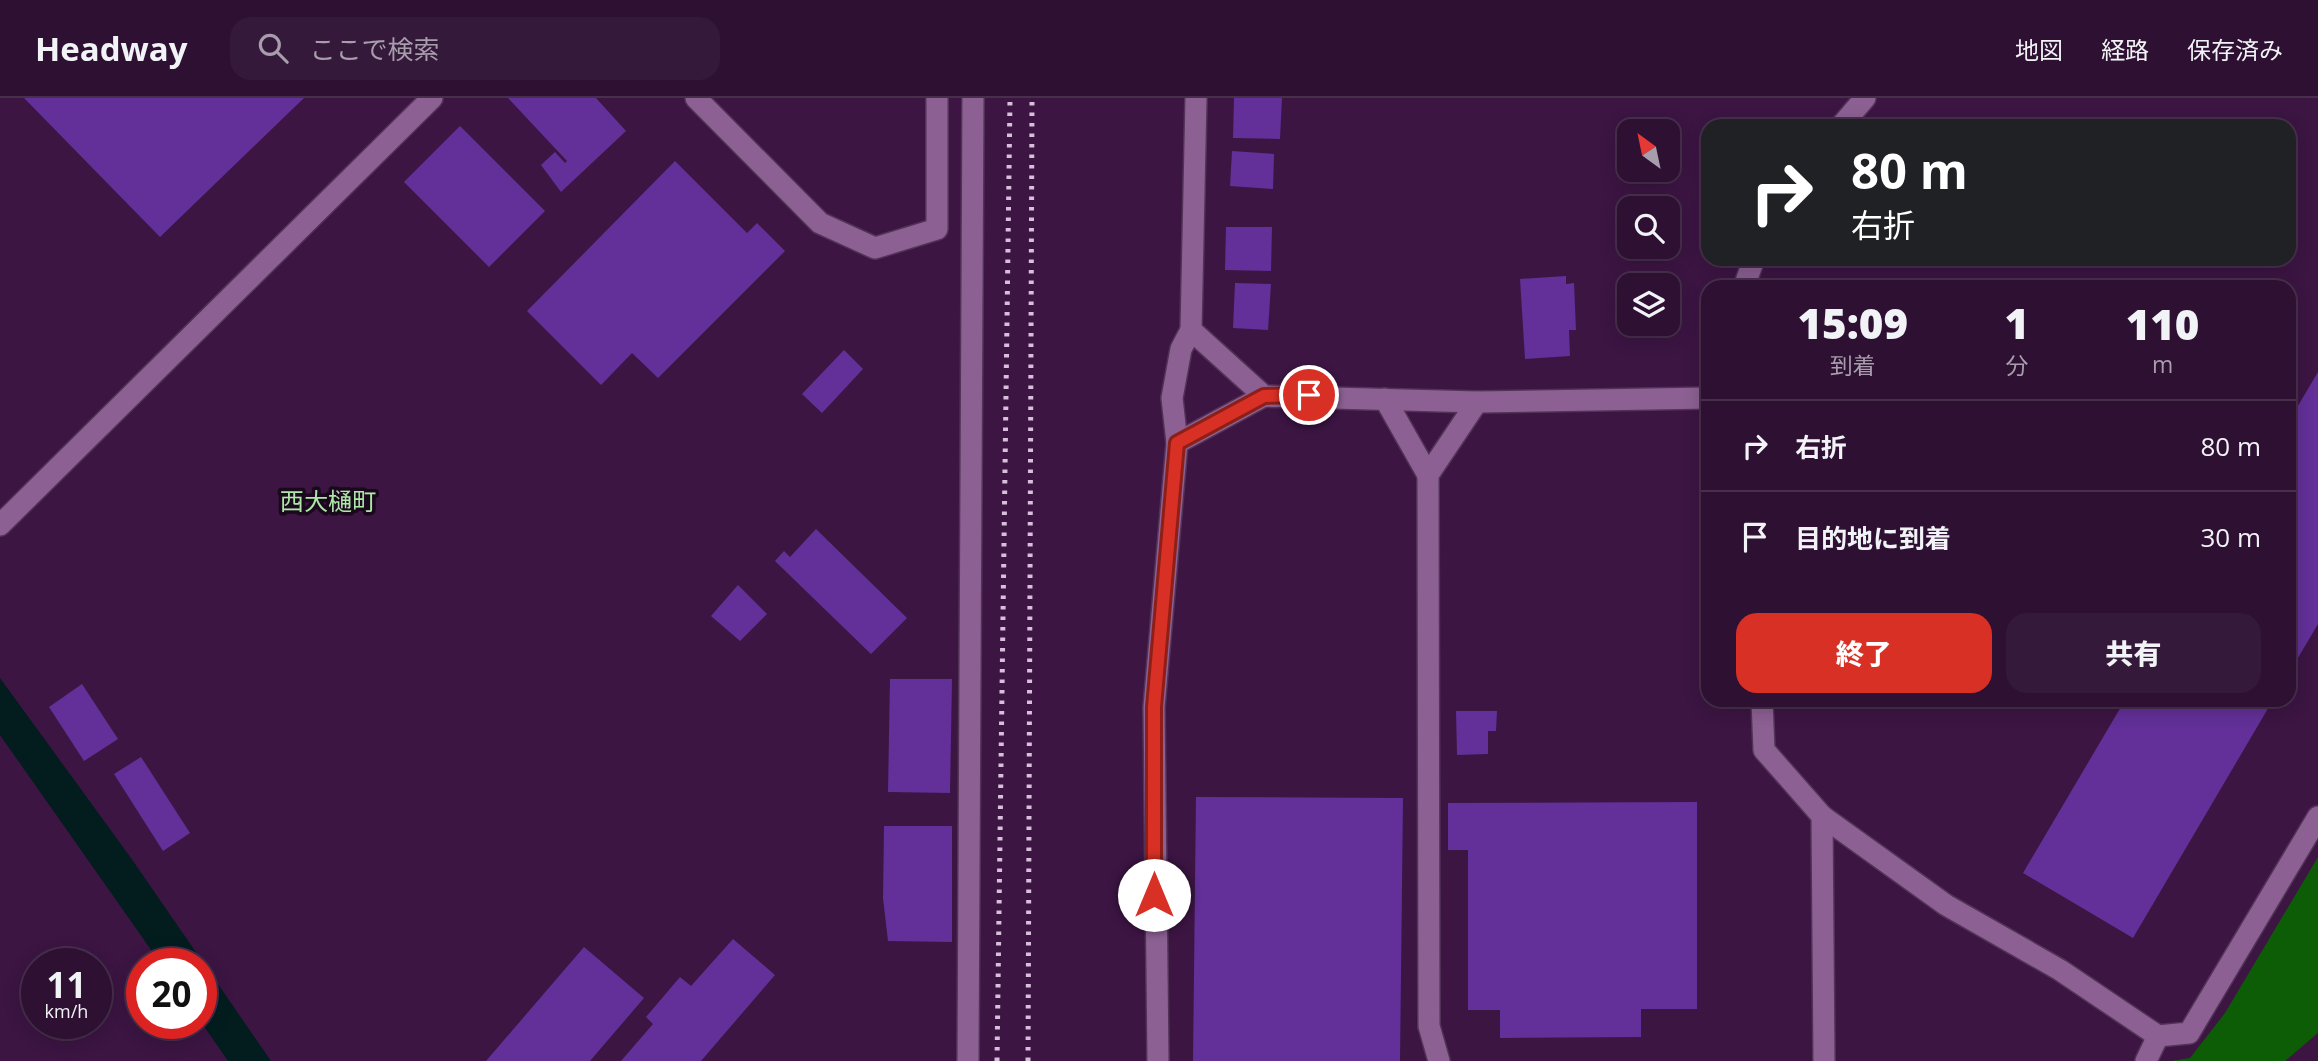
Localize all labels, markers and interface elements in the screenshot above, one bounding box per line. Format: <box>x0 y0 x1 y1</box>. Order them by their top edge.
search box <box>230 17 720 80</box>
text: Headway <box>35 26 188 71</box>
icon: search <box>254 29 292 67</box>
text: ここで検索 <box>310 31 440 67</box>
text: 地図 <box>2015 33 2063 66</box>
text: 経路 <box>2101 33 2149 66</box>
text: 保存済み <box>2187 33 2283 66</box>
north arrow <box>1617 119 1680 182</box>
map controls <box>1617 119 1680 336</box>
text: 80 m <box>1851 137 1968 203</box>
icon: right <box>1736 147 1827 238</box>
button: search <box>1617 196 1680 259</box>
text: 右折 <box>1851 203 1915 246</box>
button: layers <box>1617 273 1680 336</box>
text: 15:09 <box>1797 294 1908 351</box>
text: 1 <box>2005 294 2029 351</box>
text: 110 <box>2126 295 2199 352</box>
text: m <box>2152 348 2173 380</box>
text: 到着 <box>1830 349 1876 381</box>
text: 分 <box>2005 349 2028 381</box>
pin <box>1279 365 1339 425</box>
icon: arrive <box>1290 376 1328 414</box>
icon: right <box>1736 427 1774 465</box>
text: 80 m <box>2200 428 2261 464</box>
text: 右折 <box>1795 429 1847 465</box>
district label: 西大樋町 <box>280 484 376 517</box>
icon: arrive <box>1736 518 1774 556</box>
text: 30 m <box>2200 519 2261 555</box>
text: 目的地に到着 <box>1795 520 1951 556</box>
button: 終了 <box>1736 613 1992 693</box>
button: 共有 <box>2006 613 2261 693</box>
position arrow <box>1117 858 1191 932</box>
speed limit sign: 20 <box>126 948 217 1039</box>
text: 11 <box>46 961 87 1008</box>
text: km/h <box>45 999 88 1023</box>

